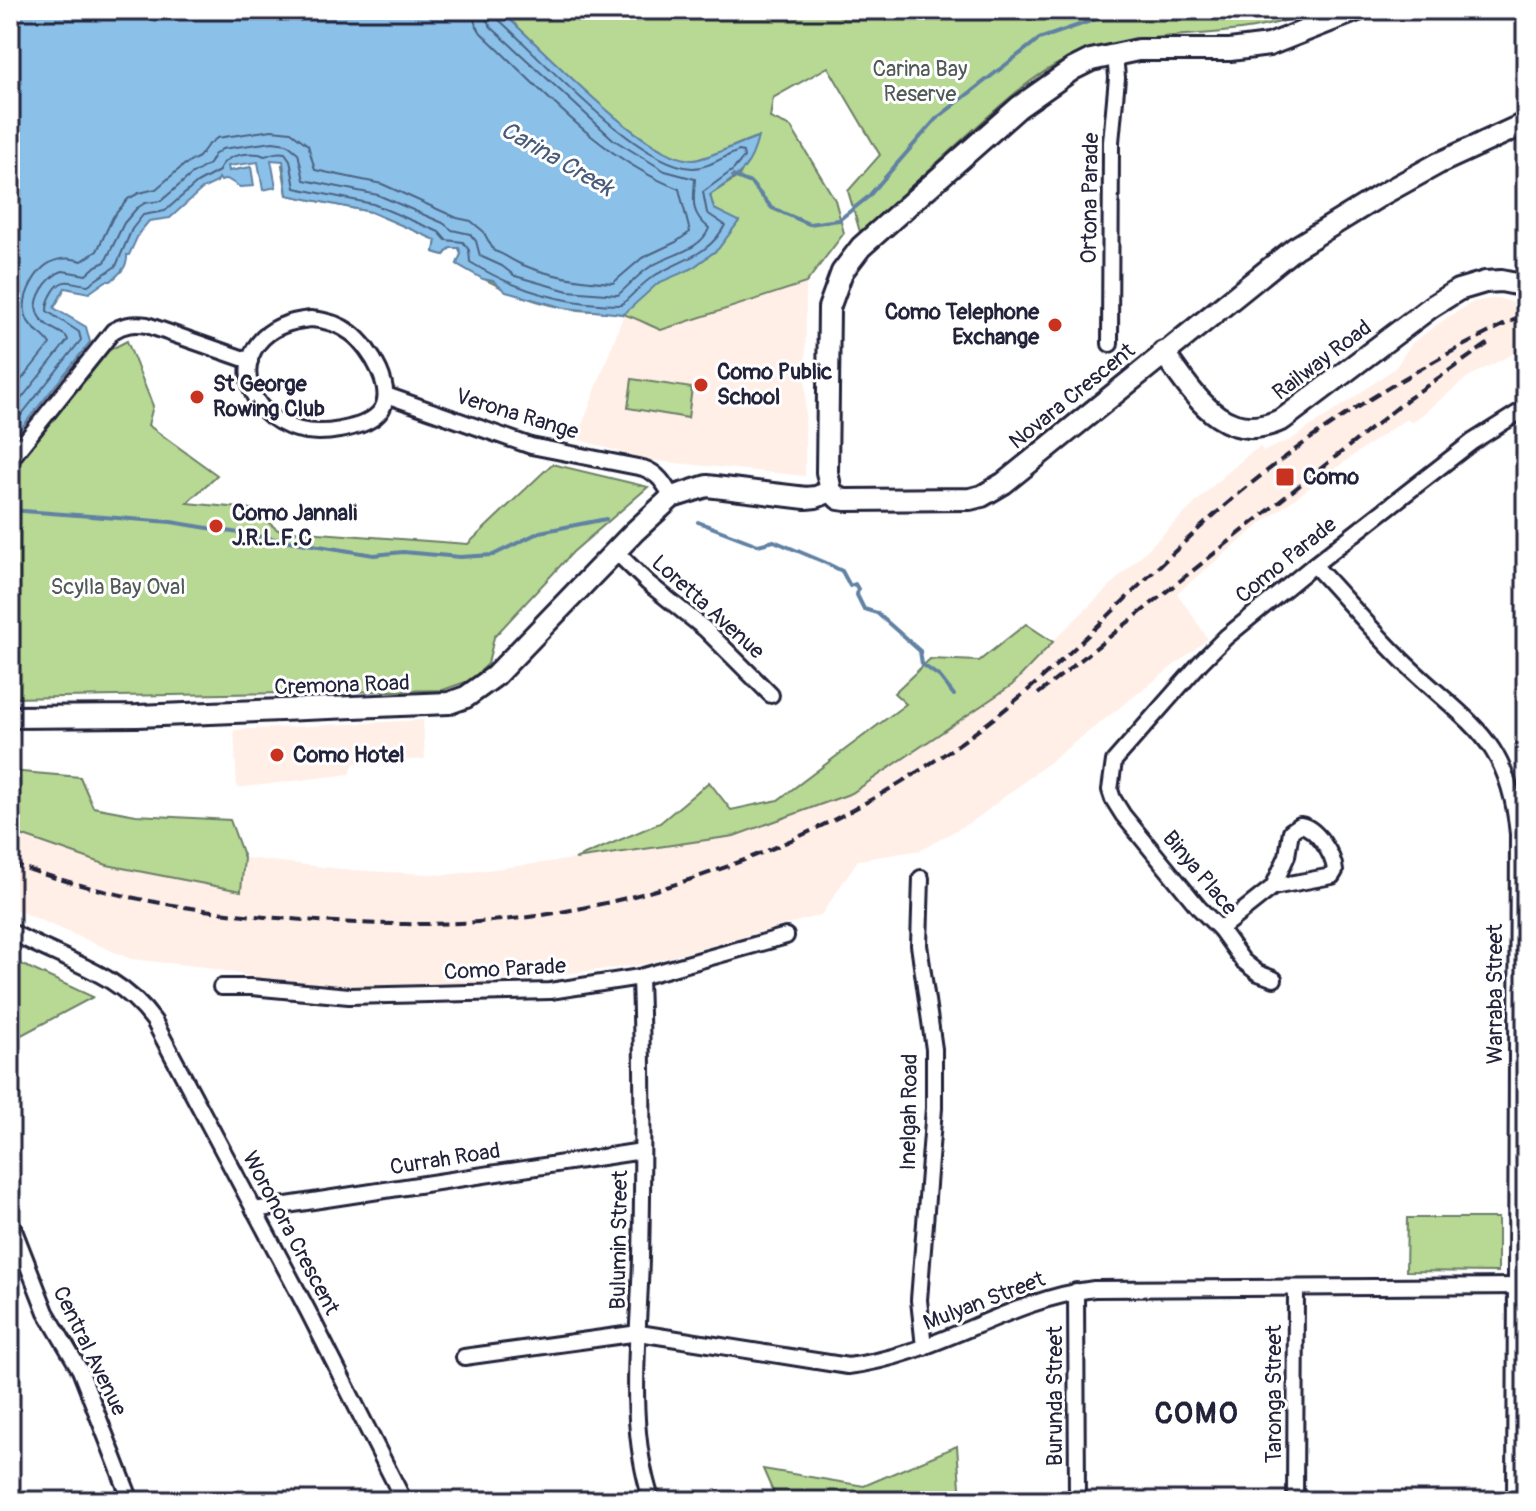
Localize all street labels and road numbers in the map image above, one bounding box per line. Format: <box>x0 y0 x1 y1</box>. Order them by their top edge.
street label: Ortona Parade <box>1075 132 1105 264</box>
street label: Railway Road <box>1267 314 1377 406</box>
street label: Novara Crescent <box>1003 337 1141 455</box>
street label: Verona Range <box>452 382 582 446</box>
street label: Como Parade <box>1230 511 1342 609</box>
street label: Loretta Avenue <box>646 549 771 665</box>
street label: Cremona Road <box>274 669 410 701</box>
street label: Binya Place <box>1156 825 1244 921</box>
street label: Warraba Street <box>1481 924 1509 1064</box>
street label: Como Parade <box>443 952 567 986</box>
street label: Inelgah Road <box>894 1053 924 1171</box>
street label: Currah Road <box>388 1136 502 1182</box>
street label: Woronora Crescent <box>236 1146 346 1320</box>
street label: Bulumin Street <box>604 1170 634 1310</box>
street label: Mulyan Street <box>919 1265 1049 1337</box>
street label: Central Avenue <box>47 1282 134 1421</box>
street label: Taronga Street <box>1260 1325 1288 1463</box>
street label: Burunda Street <box>1041 1326 1069 1466</box>

